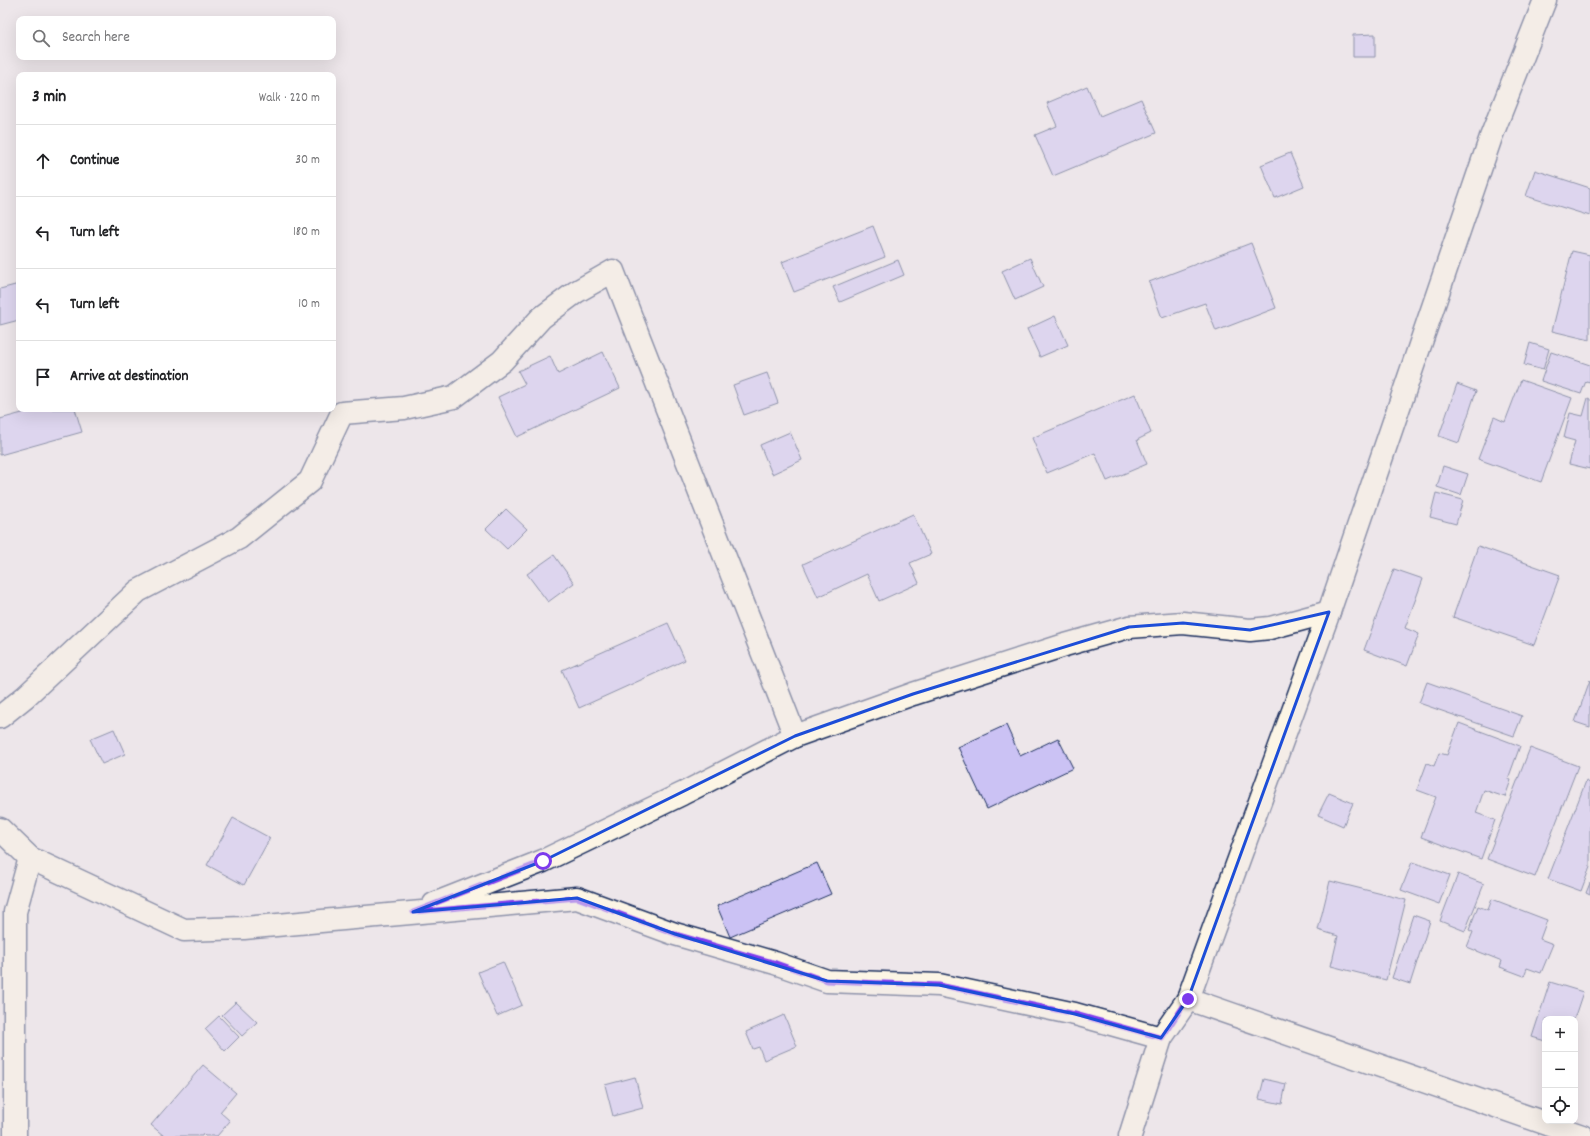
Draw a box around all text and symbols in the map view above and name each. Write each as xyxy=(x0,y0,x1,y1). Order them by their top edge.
search box xyxy=(16,16,336,60)
icon: search xyxy=(30,27,52,49)
text: Search here xyxy=(62,27,130,49)
text: 3 min xyxy=(32,86,66,110)
text: Walk · 220 m xyxy=(259,89,320,108)
icon: ahead xyxy=(32,150,54,172)
text: Continue xyxy=(70,150,119,172)
text: 30 m xyxy=(295,151,320,170)
icon: left xyxy=(32,222,54,244)
text: Turn left xyxy=(70,222,119,244)
text: 180 m xyxy=(293,223,320,242)
icon: left xyxy=(32,294,54,316)
text: Turn left xyxy=(70,294,119,316)
text: 10 m xyxy=(298,295,320,314)
icon: arrive xyxy=(32,366,54,388)
text: Arrive at destination xyxy=(70,366,188,388)
route start xyxy=(534,852,552,870)
route end xyxy=(1179,990,1197,1008)
map controls xyxy=(1542,1016,1578,1124)
button: + xyxy=(1542,1016,1578,1052)
button: − xyxy=(1542,1052,1578,1088)
button: locate xyxy=(1542,1088,1578,1124)

